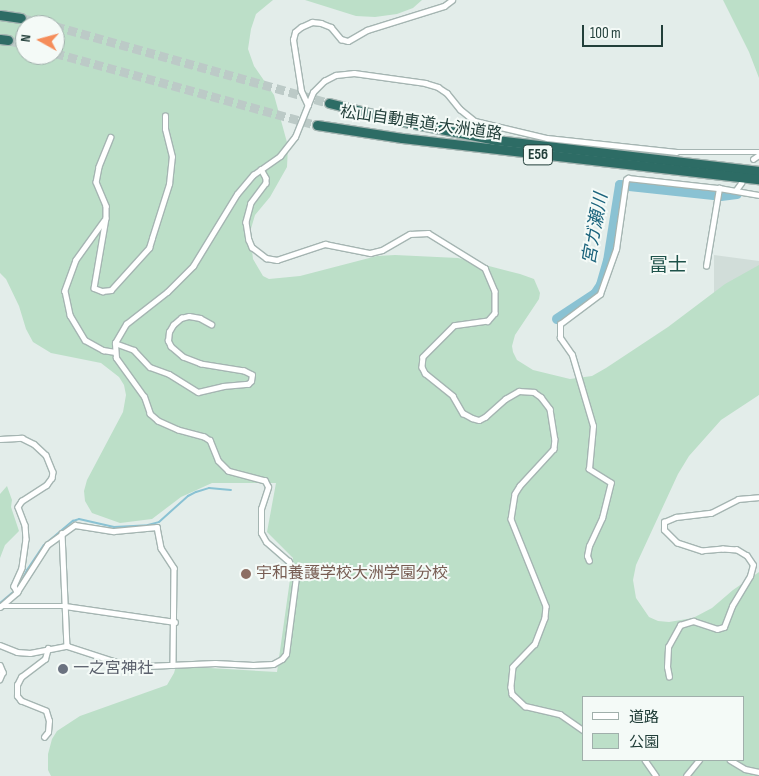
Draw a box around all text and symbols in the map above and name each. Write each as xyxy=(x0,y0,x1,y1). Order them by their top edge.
north arrow xyxy=(15,15,65,65)
scale bar xyxy=(584,15,665,47)
text: 100 m xyxy=(590,24,621,43)
text: N xyxy=(17,33,34,43)
street label: 松山自動車道;大洲道路 xyxy=(339,103,503,145)
road number: E56 xyxy=(522,142,554,168)
water label: 宮ガ瀬川 xyxy=(579,192,613,266)
district label: 冨士 xyxy=(649,255,687,277)
place label: 宇和養護学校大洲学園分校 xyxy=(256,564,448,584)
marker: 宇和養護学校大洲学園分校 xyxy=(240,568,252,580)
place label: 一之宮神社 xyxy=(73,659,153,679)
marker: 一之宮神社 xyxy=(57,663,69,675)
legend xyxy=(582,696,744,761)
text: 道路 xyxy=(629,708,659,727)
text: 公園 xyxy=(629,733,659,752)

